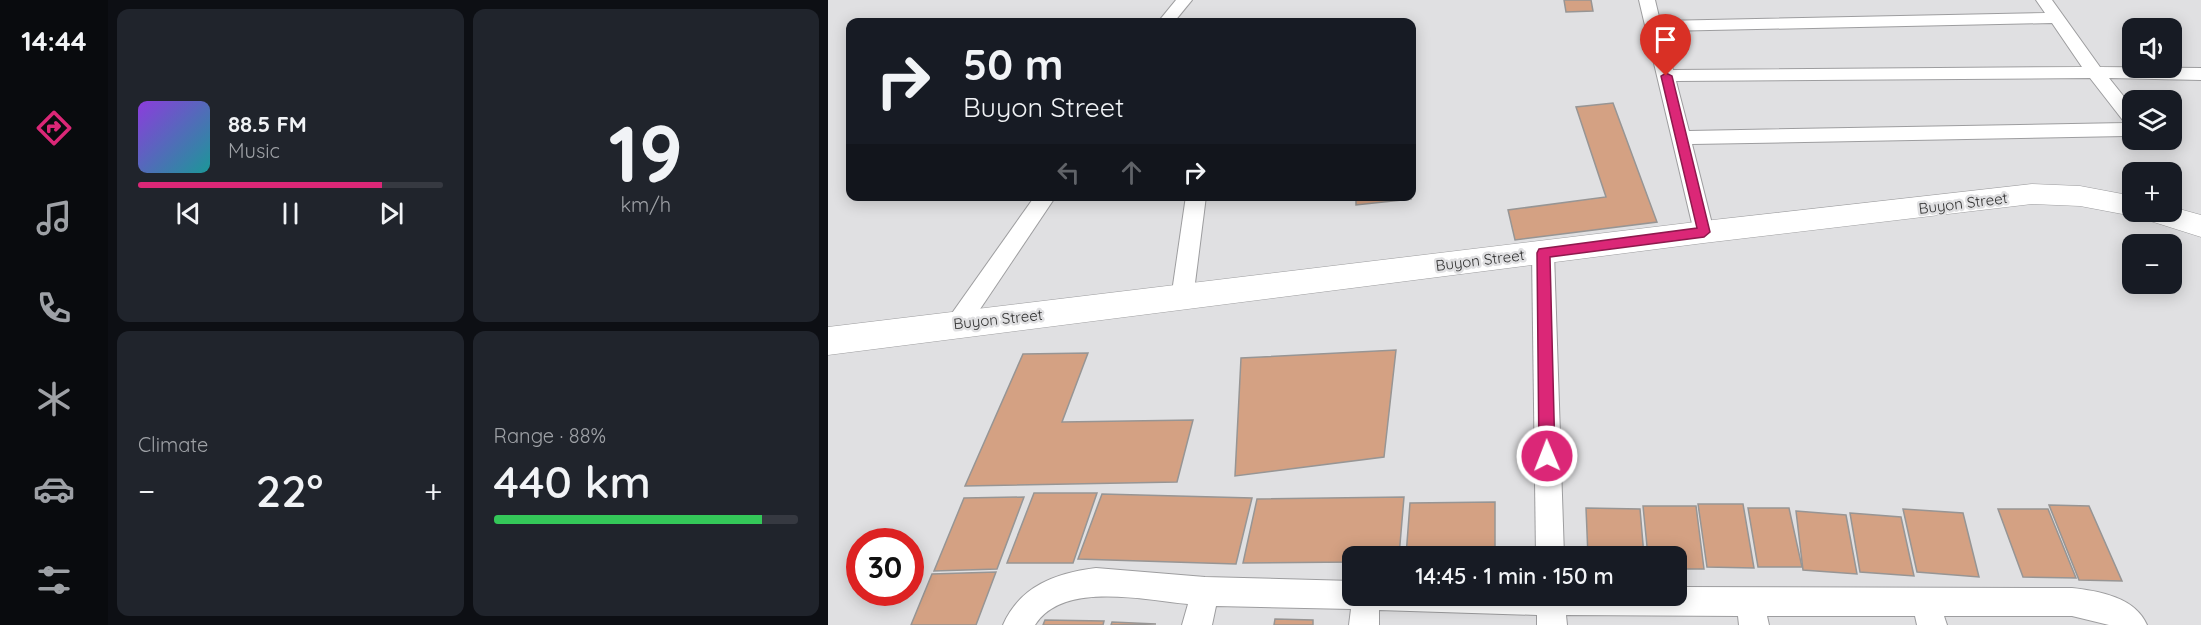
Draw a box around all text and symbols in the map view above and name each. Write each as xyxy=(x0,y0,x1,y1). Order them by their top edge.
pin xyxy=(1640,14,1691,76)
map controls xyxy=(2122,18,2182,294)
button: sound xyxy=(2122,18,2182,78)
icon: arrive xyxy=(1649,23,1682,56)
text: 14:44 xyxy=(21,24,87,58)
text: 50 m xyxy=(963,38,1063,91)
icon: right xyxy=(864,42,942,120)
text: Buyon Street xyxy=(963,90,1124,124)
button: layers xyxy=(2122,90,2182,150)
text: 19 xyxy=(608,104,683,202)
icon: directions xyxy=(33,107,75,149)
text: 88.5 FM xyxy=(228,110,307,138)
text: Music xyxy=(228,138,280,163)
icon: left xyxy=(1052,156,1085,189)
icon: ahead xyxy=(1115,156,1148,189)
icon: right xyxy=(1178,156,1211,189)
button: + xyxy=(2122,162,2182,222)
street label: Buyon Street xyxy=(1917,188,2009,218)
text: km/h xyxy=(620,192,671,217)
icon: music xyxy=(33,197,75,239)
icon: previous xyxy=(172,197,205,230)
icon: pause xyxy=(274,197,307,230)
icon: next xyxy=(375,197,408,230)
button: − xyxy=(2122,234,2182,294)
street label: Buyon Street xyxy=(1434,245,1526,275)
icon: phone xyxy=(33,287,75,329)
street label: Buyon Street xyxy=(952,305,1044,333)
icon: climate xyxy=(33,378,75,420)
text: Range · 88% xyxy=(494,423,606,448)
position arrow xyxy=(1515,424,1579,488)
text: Climate xyxy=(138,432,208,457)
text: 440 km xyxy=(494,453,651,509)
text: 22° xyxy=(256,462,323,518)
icon: car xyxy=(33,468,75,510)
text: − xyxy=(138,470,155,511)
text: + xyxy=(424,470,442,511)
speed limit sign: 30 xyxy=(846,528,924,606)
icon: filters xyxy=(33,559,75,601)
text: 14:45 · 1 min · 150 m xyxy=(1415,562,1614,590)

